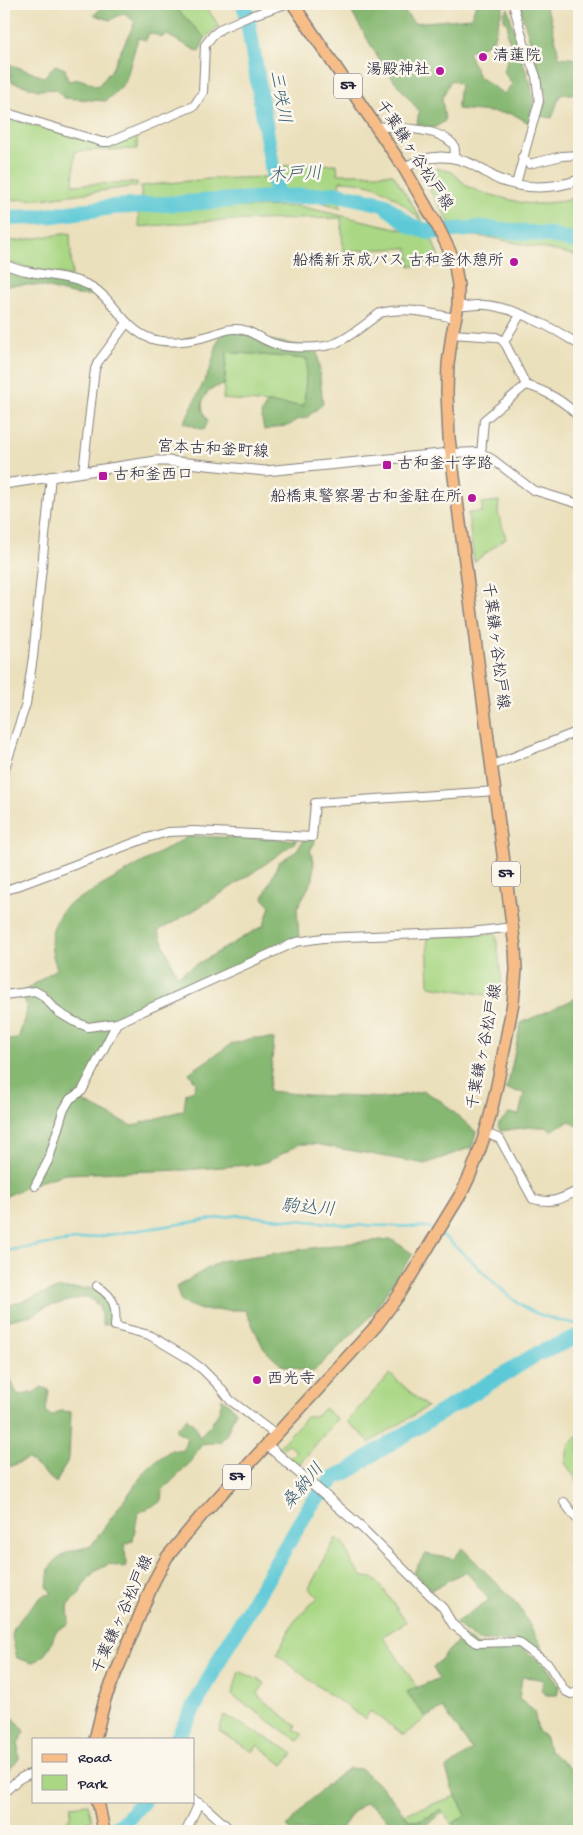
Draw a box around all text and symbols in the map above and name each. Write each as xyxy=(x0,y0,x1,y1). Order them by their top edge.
place label: 清蓮院 xyxy=(493,46,541,67)
marker: 清蓮院 xyxy=(477,51,489,63)
place label: 湯殿神社 xyxy=(366,61,430,81)
marker: 湯殿神社 xyxy=(434,65,446,77)
water label: 三咲川 xyxy=(264,69,294,125)
road number: 57 xyxy=(334,74,362,98)
street label: 千葉鎌ヶ谷松戸線 xyxy=(370,96,458,215)
water label: 木戸川 xyxy=(267,163,323,188)
place label: 船橋新京成バス 古和釜休憩所 xyxy=(292,252,504,272)
marker: 船橋新京成バス 古和釜休憩所 xyxy=(508,256,520,268)
street label: 宮本古和釜町線 xyxy=(157,437,270,463)
place label: 古和釜十字路 xyxy=(397,455,493,475)
marker: 古和釜十字路 xyxy=(381,459,393,471)
place label: 古和釜西口 xyxy=(113,466,193,486)
marker: 古和釜西口 xyxy=(97,470,109,482)
place label: 船橋東警察署古和釜駐在所 xyxy=(270,487,462,508)
marker: 船橋東警察署古和釜駐在所 xyxy=(466,492,478,504)
street label: 千葉鎌ヶ谷松戸線 xyxy=(477,581,513,711)
road number: 57 xyxy=(492,862,520,886)
street label: 千葉鎌ヶ谷松戸線 xyxy=(462,982,508,1112)
water label: 駒込川 xyxy=(280,1195,336,1222)
place label: 西光寺 xyxy=(267,1370,315,1390)
marker: 西光寺 xyxy=(251,1374,263,1386)
water label: 桑納川 xyxy=(278,1459,329,1514)
road number: 57 xyxy=(223,1464,251,1490)
street label: 千葉鎌ヶ谷松戸線 xyxy=(87,1552,159,1677)
legend xyxy=(32,1738,195,1802)
text: Road xyxy=(78,1750,112,1768)
text: Park xyxy=(77,1776,108,1794)

